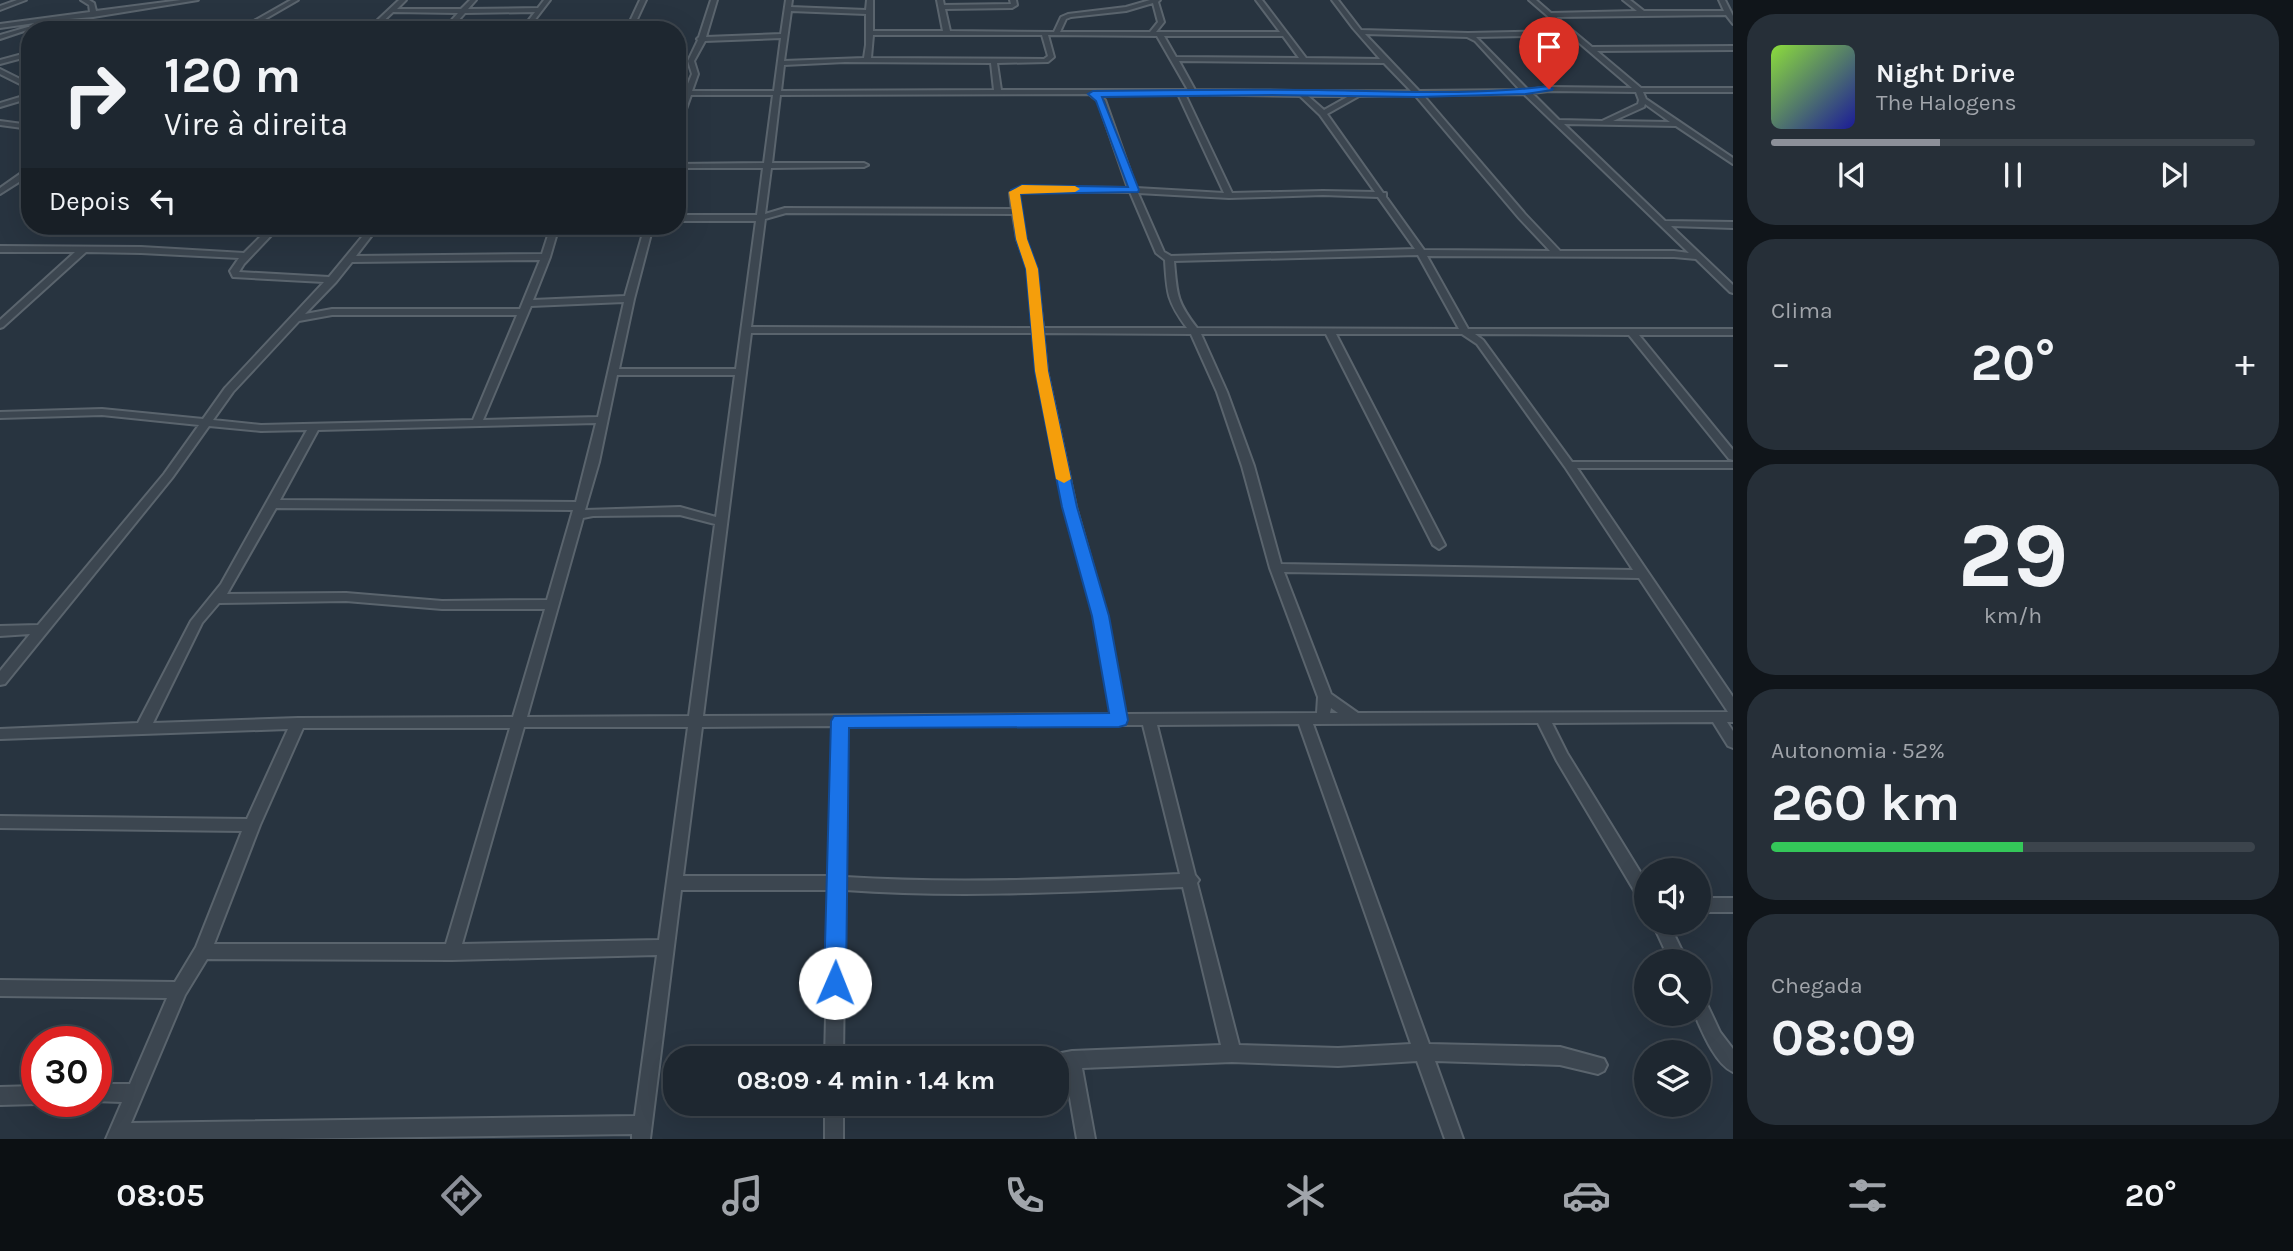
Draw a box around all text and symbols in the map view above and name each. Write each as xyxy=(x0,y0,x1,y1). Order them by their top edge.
pin xyxy=(1519,17,1579,89)
icon: arrive xyxy=(1530,28,1568,66)
text: 120 m xyxy=(164,47,301,104)
icon: right xyxy=(49,49,140,140)
text: Night Drive xyxy=(1876,58,2015,89)
text: The Halogens xyxy=(1876,89,2016,116)
text: Vire à direita xyxy=(164,106,348,143)
icon: previous xyxy=(1833,156,1871,194)
icon: pause xyxy=(1994,156,2032,194)
icon: next xyxy=(2155,156,2193,194)
icon: left xyxy=(144,182,182,220)
text: Depois xyxy=(49,186,130,217)
text: Clima xyxy=(1771,297,1833,324)
text: 20° xyxy=(1971,332,2055,393)
text: − xyxy=(1771,341,1791,386)
text: + xyxy=(2235,341,2255,386)
text: 29 xyxy=(1958,503,2068,609)
text: km/h xyxy=(1984,602,2042,629)
text: Autonomia · 52% xyxy=(1771,737,1945,764)
text: 260 km xyxy=(1771,772,1960,833)
map controls xyxy=(1634,858,1711,1117)
button: sound xyxy=(1634,858,1711,935)
position arrow xyxy=(798,946,872,1020)
button: search xyxy=(1634,949,1711,1026)
text: Chegada xyxy=(1771,972,1863,999)
text: 08:09 xyxy=(1771,1007,1916,1068)
speed limit sign: 30 xyxy=(21,1026,112,1117)
button: layers xyxy=(1634,1040,1711,1117)
text: 08:09 · 4 min · 1.4 km xyxy=(737,1065,995,1096)
icon: directions xyxy=(437,1171,486,1220)
icon: music xyxy=(718,1171,767,1220)
icon: phone xyxy=(1000,1171,1049,1220)
icon: climate xyxy=(1281,1171,1330,1220)
icon: car xyxy=(1562,1171,1611,1220)
icon: filters xyxy=(1843,1171,1892,1220)
text: 08:05 xyxy=(116,1177,205,1214)
text: 20° xyxy=(2125,1177,2177,1214)

